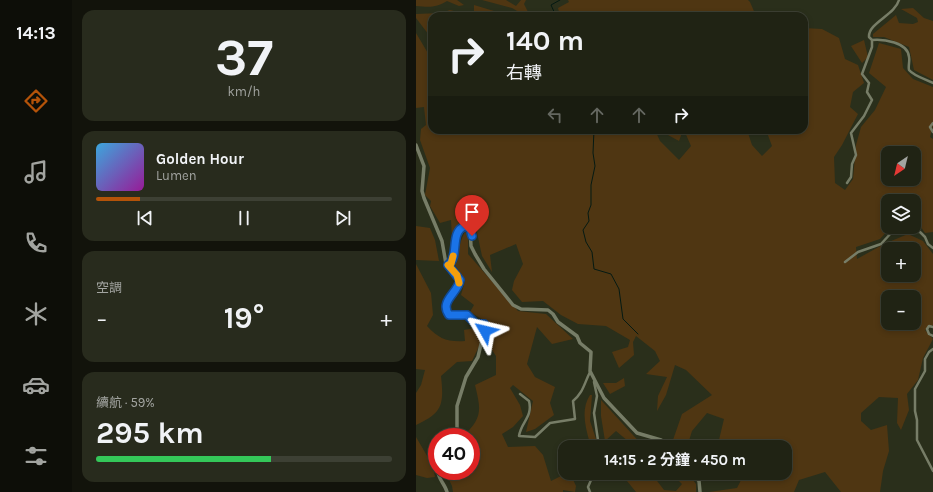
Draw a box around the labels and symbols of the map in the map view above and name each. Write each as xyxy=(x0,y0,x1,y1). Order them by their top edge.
north arrow xyxy=(881,146,921,186)
pin xyxy=(455,195,489,236)
position arrow xyxy=(464,310,506,352)
speed limit sign: 40 xyxy=(428,428,480,480)

